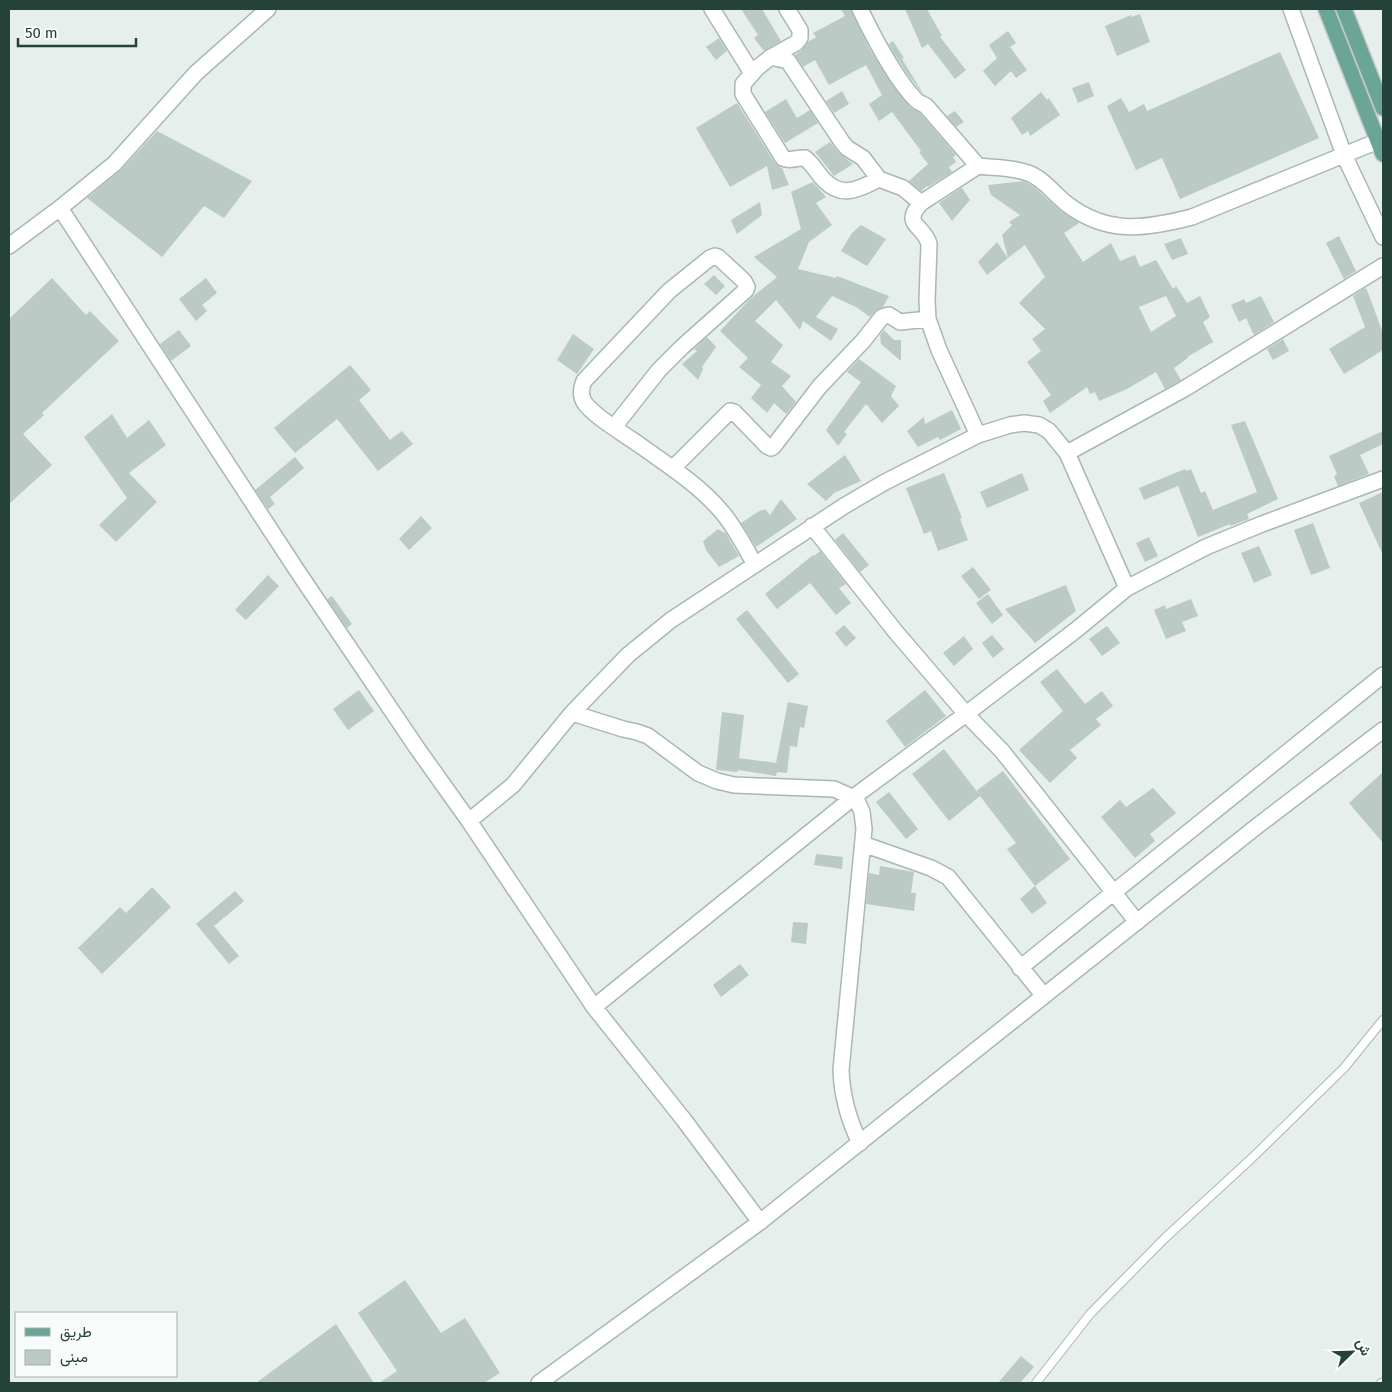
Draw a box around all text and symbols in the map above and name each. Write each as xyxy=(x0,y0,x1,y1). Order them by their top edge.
scale bar xyxy=(18,15,135,47)
text: 50 m xyxy=(25,24,58,42)
legend xyxy=(15,1312,178,1377)
text: طريق xyxy=(60,1323,92,1342)
north arrow xyxy=(1327,1327,1377,1377)
text: ش xyxy=(1352,1336,1375,1358)
text: مبنى xyxy=(60,1348,88,1367)

